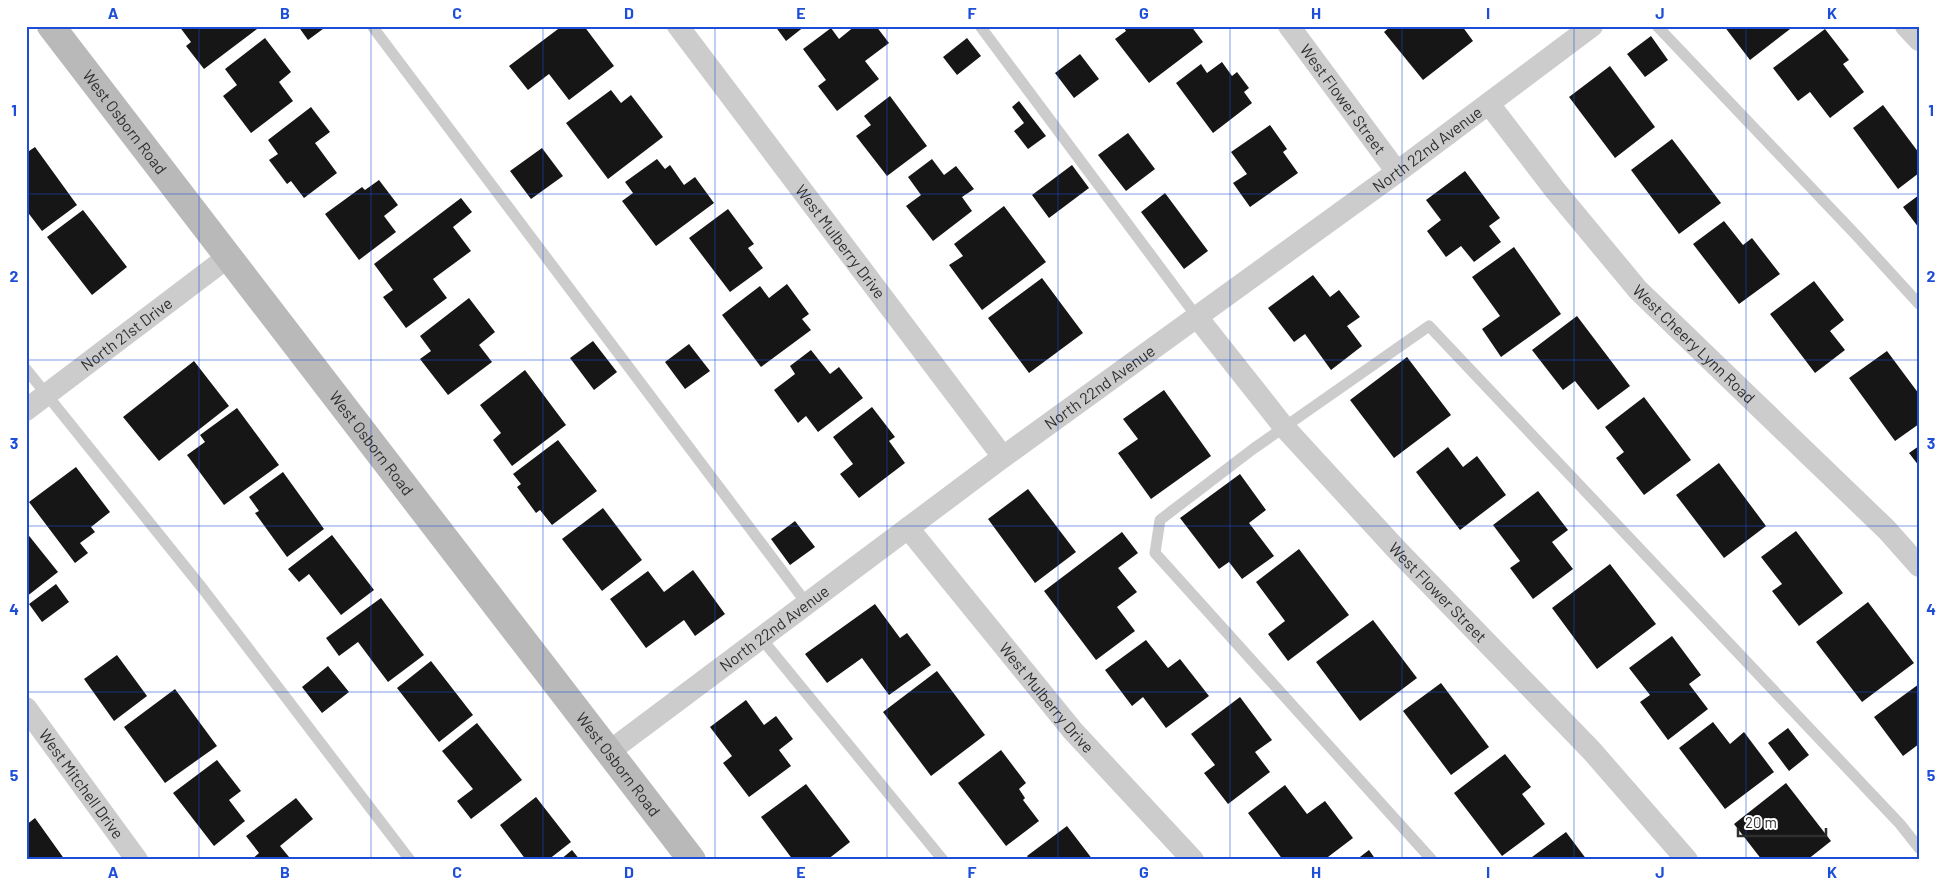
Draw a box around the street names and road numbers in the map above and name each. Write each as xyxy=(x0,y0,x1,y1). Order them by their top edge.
street label: West Flower Street xyxy=(1297,40,1390,158)
street label: West Osborn Road xyxy=(79,66,171,178)
street label: North 22nd Avenue xyxy=(1368,102,1485,196)
street label: West Mulberry Drive xyxy=(792,181,890,302)
street label: West Cheery Lynn Road xyxy=(1629,280,1759,407)
street label: North 21st Drive xyxy=(77,293,176,374)
street label: North 22nd Avenue xyxy=(1040,340,1158,433)
street label: West Osborn Road xyxy=(326,387,418,499)
street label: West Flower Street xyxy=(1385,538,1491,646)
street label: North 22nd Avenue xyxy=(715,581,832,675)
street label: West Mulberry Drive xyxy=(996,638,1098,756)
street label: West Osborn Road xyxy=(573,708,665,820)
street label: West Mitchell Drive xyxy=(35,725,128,842)

